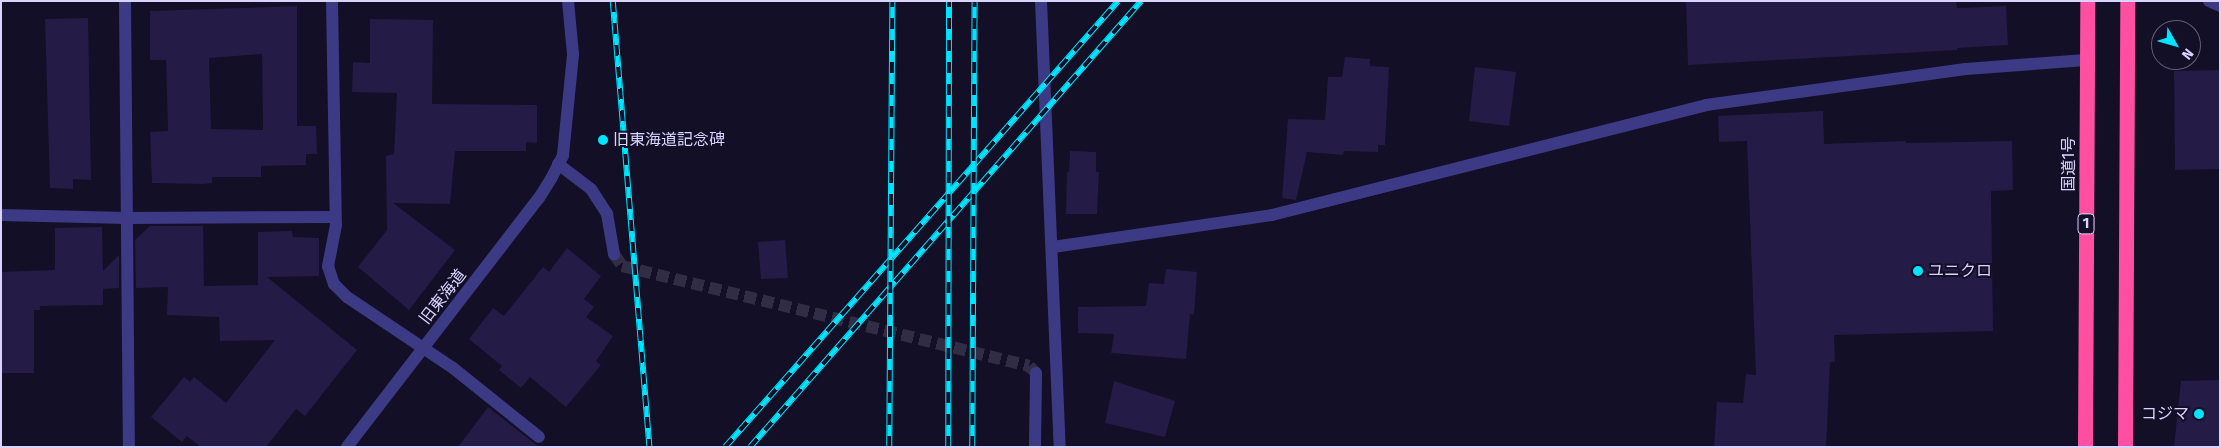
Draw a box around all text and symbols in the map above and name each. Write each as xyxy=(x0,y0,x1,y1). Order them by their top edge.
north arrow xyxy=(2151,20,2201,70)
text: N xyxy=(2178,45,2197,63)
place label: 旧東海道記念碑 xyxy=(613,130,725,150)
marker: 旧東海道記念碑 xyxy=(597,134,609,146)
street label: 国道1号 xyxy=(2059,137,2079,191)
road number: 1 xyxy=(2077,212,2095,236)
place label: ユニクロ xyxy=(1928,261,1992,281)
marker: ユニクロ xyxy=(1912,265,1924,277)
street label: 旧東海道 xyxy=(416,266,470,328)
place label: コジマ xyxy=(2141,404,2189,424)
marker: コジマ xyxy=(2193,408,2205,420)

